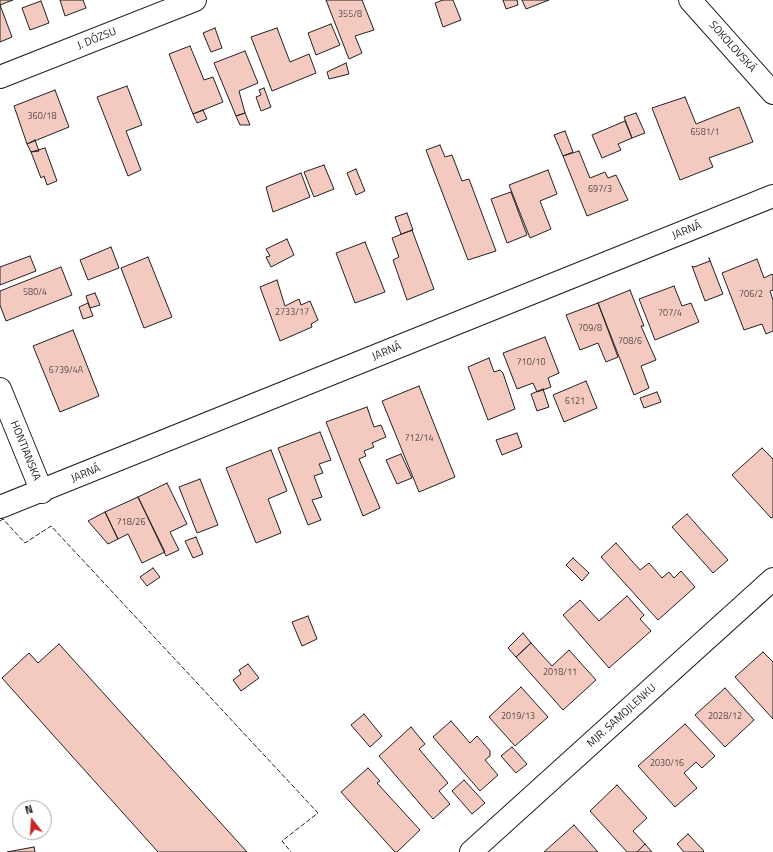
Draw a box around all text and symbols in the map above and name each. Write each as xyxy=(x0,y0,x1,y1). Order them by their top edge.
house number: 355/8 xyxy=(338,10,362,20)
street label: SOKOLOVSKÁ xyxy=(706,19,758,75)
street label: J. DÓZSU xyxy=(75,25,119,53)
house number: 360/18 xyxy=(28,112,56,122)
house number: 6581/1 xyxy=(691,128,719,138)
house number: 697/3 xyxy=(588,185,612,195)
street label: JARNÁ xyxy=(670,219,704,243)
house number: 580/4 xyxy=(23,288,47,298)
house number: 706/2 xyxy=(739,290,763,300)
house number: 2733/17 xyxy=(275,308,309,318)
house number: 707/4 xyxy=(658,309,682,319)
house number: 709/8 xyxy=(578,324,602,334)
house number: 708/6 xyxy=(618,337,642,347)
street label: JARNÁ xyxy=(370,340,404,364)
house number: 710/10 xyxy=(517,358,545,368)
house number: 6739/4A xyxy=(49,366,83,376)
house number: 6121 xyxy=(565,397,585,407)
street label: HONTIANSKA xyxy=(7,419,43,483)
house number: 712/14 xyxy=(405,434,433,444)
street label: JARNÁ xyxy=(69,462,103,486)
house number: 718/26 xyxy=(117,518,145,528)
house number: 2018/11 xyxy=(543,668,577,678)
street label: MJR. SAMOJLENKU xyxy=(585,682,659,750)
house number: 2019/13 xyxy=(501,712,535,722)
house number: 2028/12 xyxy=(708,712,742,722)
house number: 2030/16 xyxy=(650,759,684,769)
north arrow xyxy=(12,800,52,840)
text: N xyxy=(23,801,35,818)

